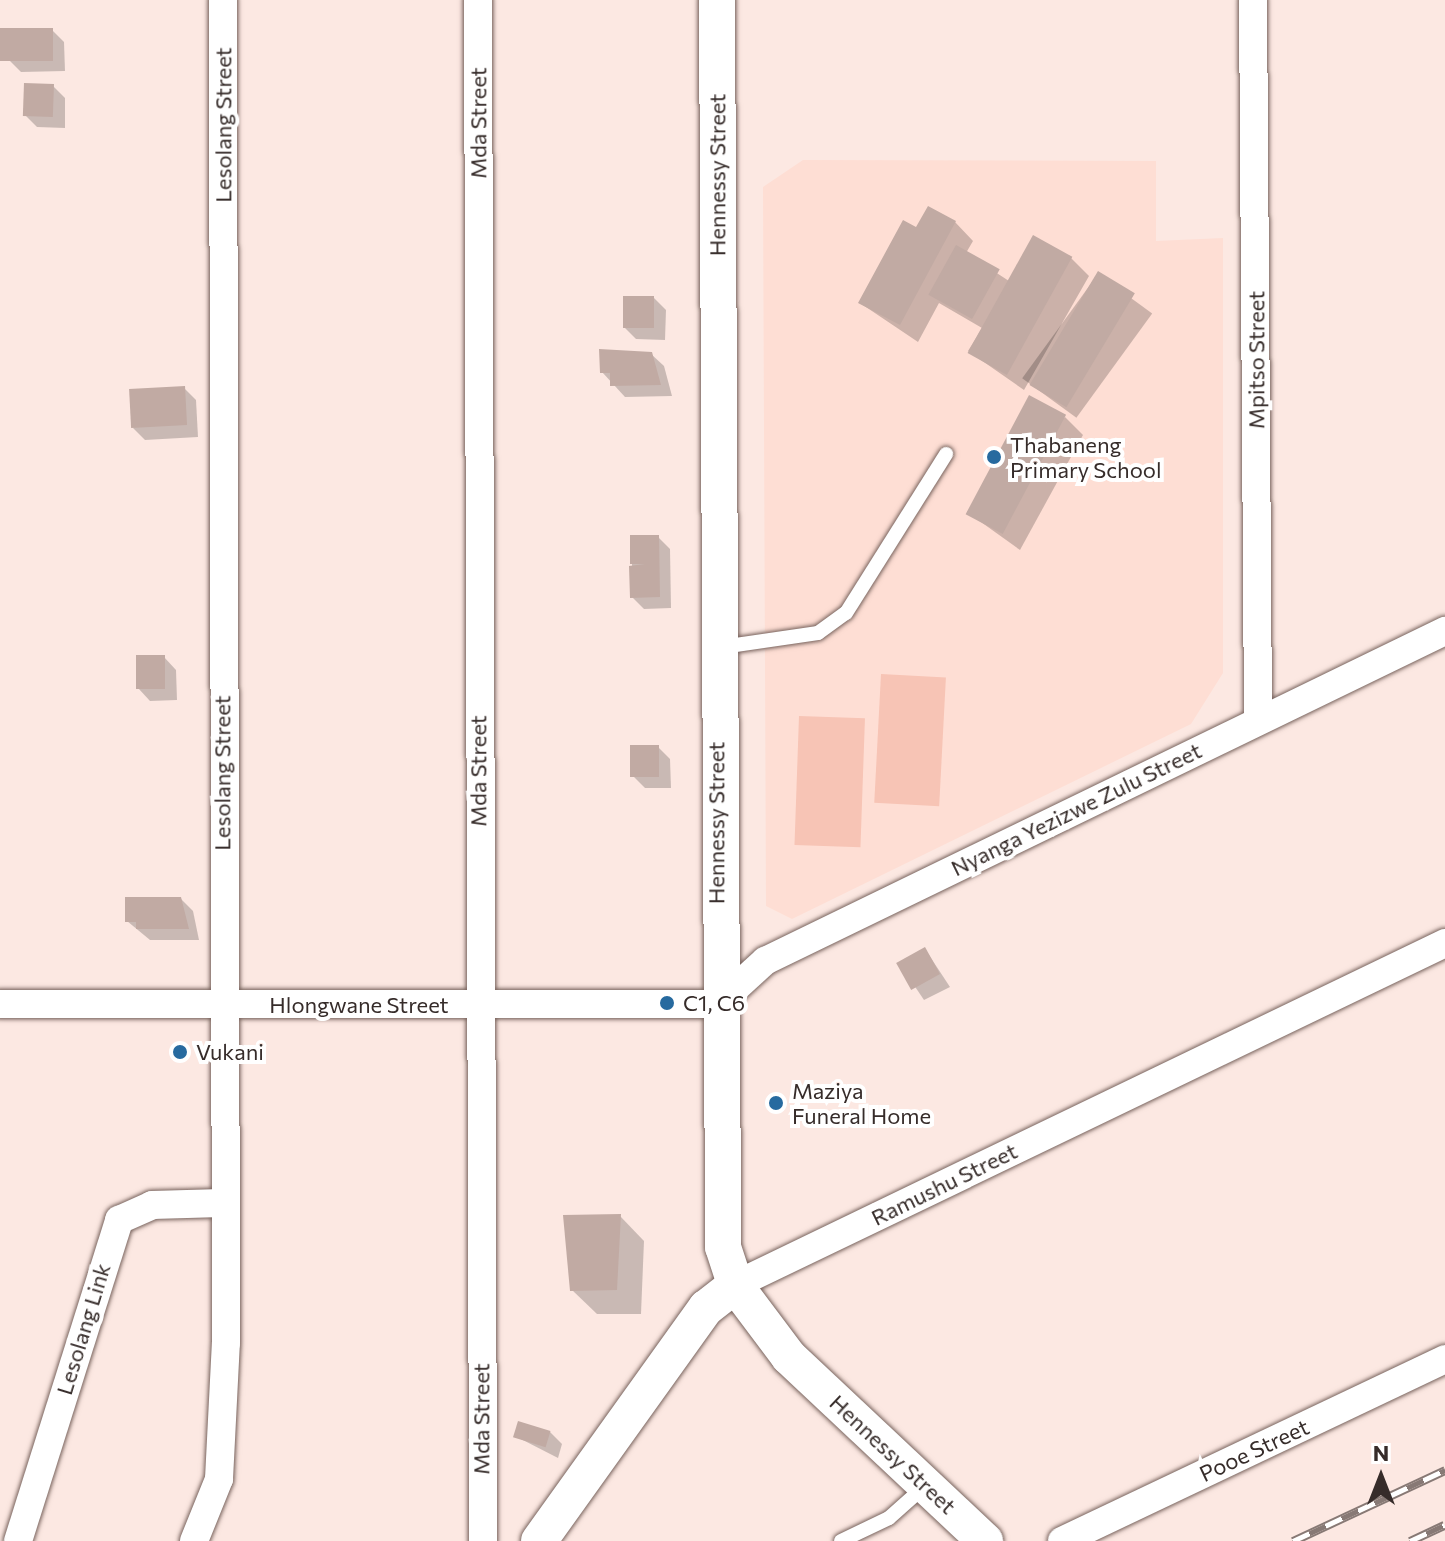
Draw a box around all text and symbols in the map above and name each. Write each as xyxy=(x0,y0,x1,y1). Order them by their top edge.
street label: Lesolang Street xyxy=(210,47,236,203)
street label: Mda Street xyxy=(465,67,491,179)
street label: Hennessy Street xyxy=(704,94,730,256)
street label: Mpitso Street xyxy=(1243,291,1269,429)
place label: Thabaneng Primary School xyxy=(1010,431,1162,482)
marker: Thabaneng Primary School xyxy=(985,448,1003,466)
street label: Lesolang Street xyxy=(209,695,235,851)
street label: Mda Street xyxy=(465,715,491,827)
street label: Nyanga Yezizwe Zulu Street xyxy=(947,737,1205,881)
street label: Hennessy Street xyxy=(703,742,729,904)
place label: C1, C6 xyxy=(683,990,745,1016)
street label: Hlongwane Street xyxy=(269,992,449,1018)
marker: C1, C6 xyxy=(658,994,676,1012)
place label: Vukani xyxy=(196,1039,264,1065)
marker: Vukani xyxy=(171,1043,189,1061)
place label: Maziya Funeral Home xyxy=(792,1077,931,1128)
marker: Maziya Funeral Home xyxy=(767,1094,785,1112)
street label: Ramushu Street xyxy=(867,1137,1021,1231)
street label: Lesolang Link xyxy=(50,1260,116,1398)
street label: Mda Street xyxy=(468,1363,494,1475)
street label: Hennessy Street xyxy=(825,1389,961,1519)
street label: Pooe Street xyxy=(1195,1413,1313,1487)
north arrow xyxy=(1341,1437,1421,1517)
text: N xyxy=(1373,1439,1389,1466)

